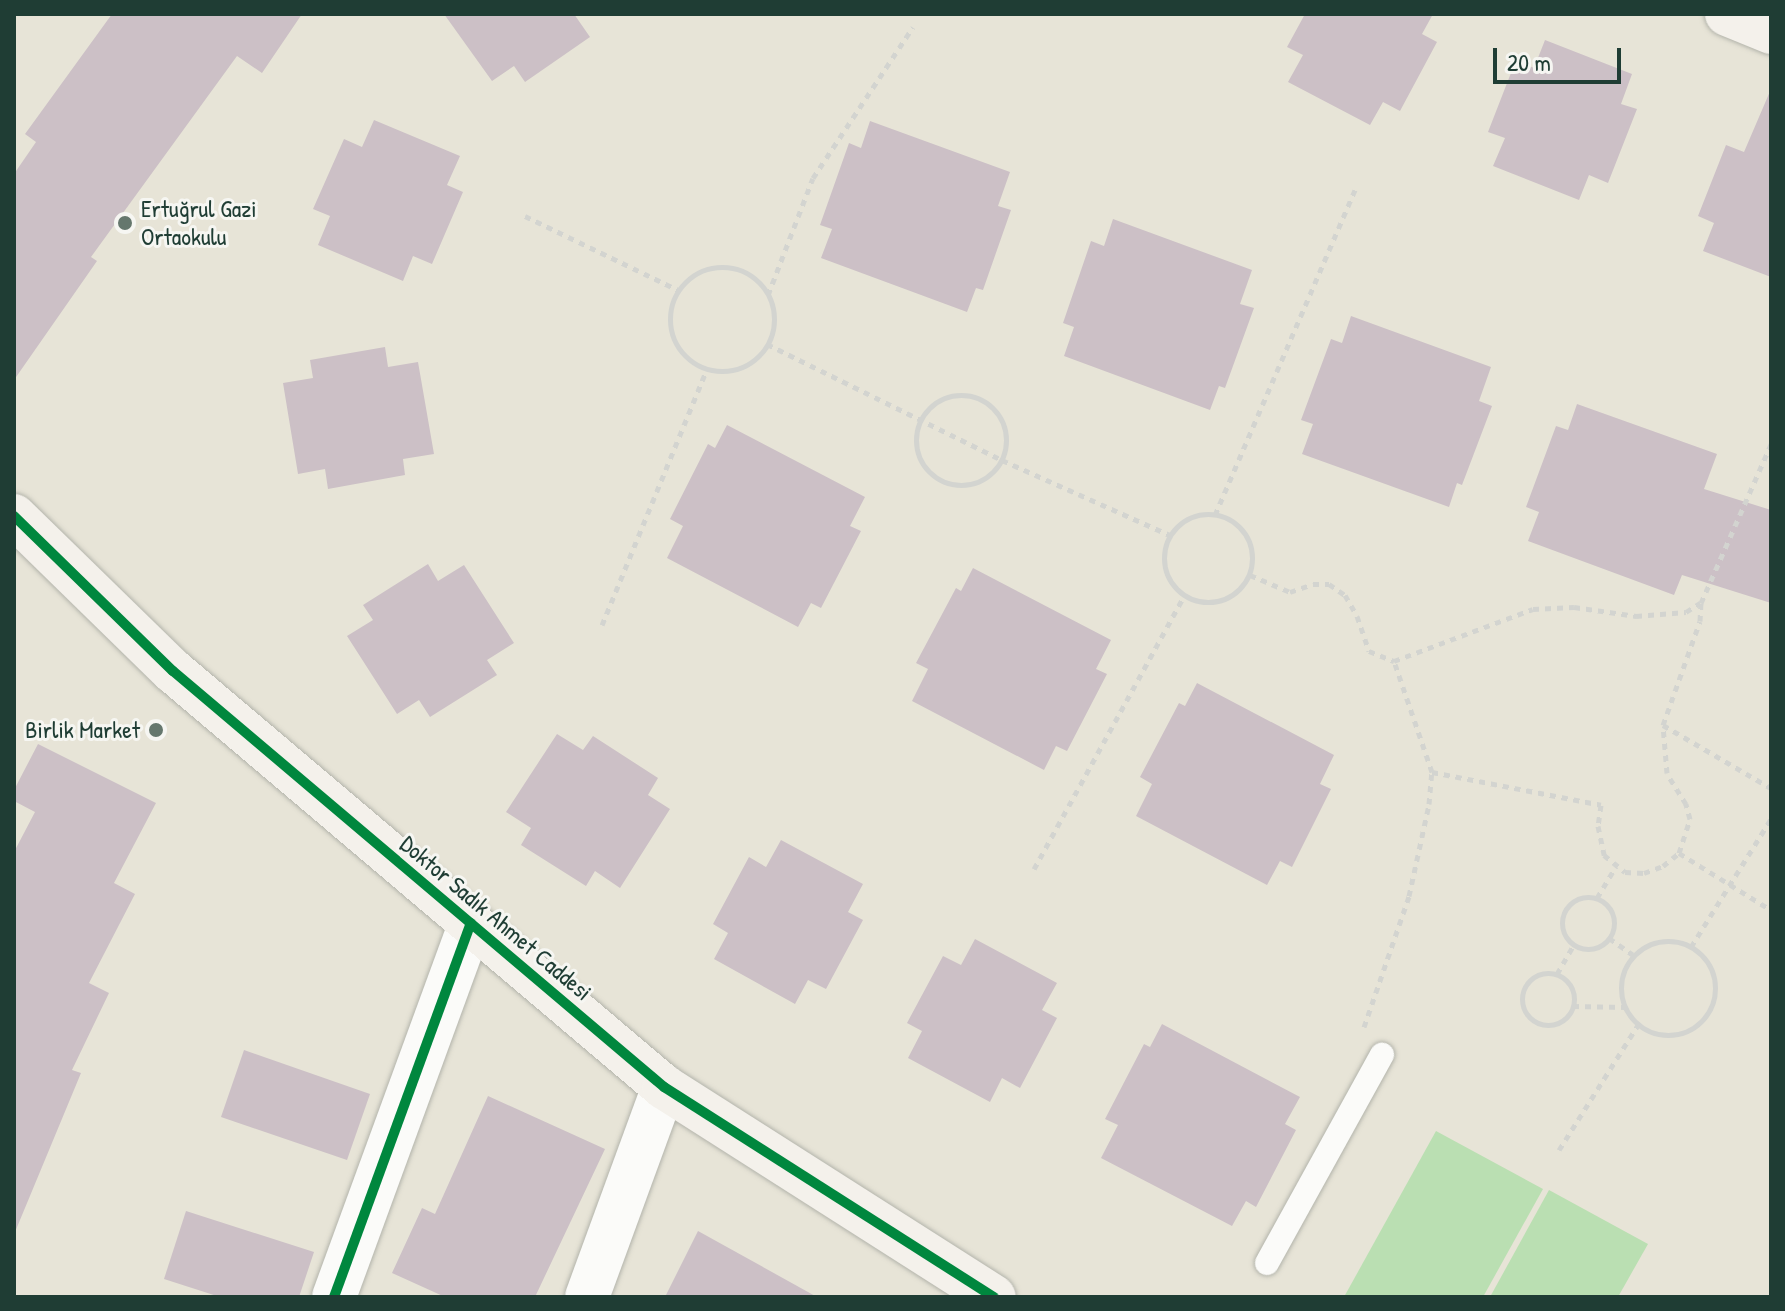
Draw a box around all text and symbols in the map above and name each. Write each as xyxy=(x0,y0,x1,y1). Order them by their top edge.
scale bar xyxy=(1497,32,1625,82)
text: 20 m xyxy=(1507,46,1551,78)
place label: Ertuğrul Gazi Ortaokulu xyxy=(141,195,257,251)
marker: Ertuğrul Gazi Ortaokulu xyxy=(116,214,134,232)
place label: Birlik Market xyxy=(25,716,140,744)
marker: Birlik Market xyxy=(147,721,165,739)
street label: Doktor Sadık Ahmet Caddesi xyxy=(394,829,598,1007)

